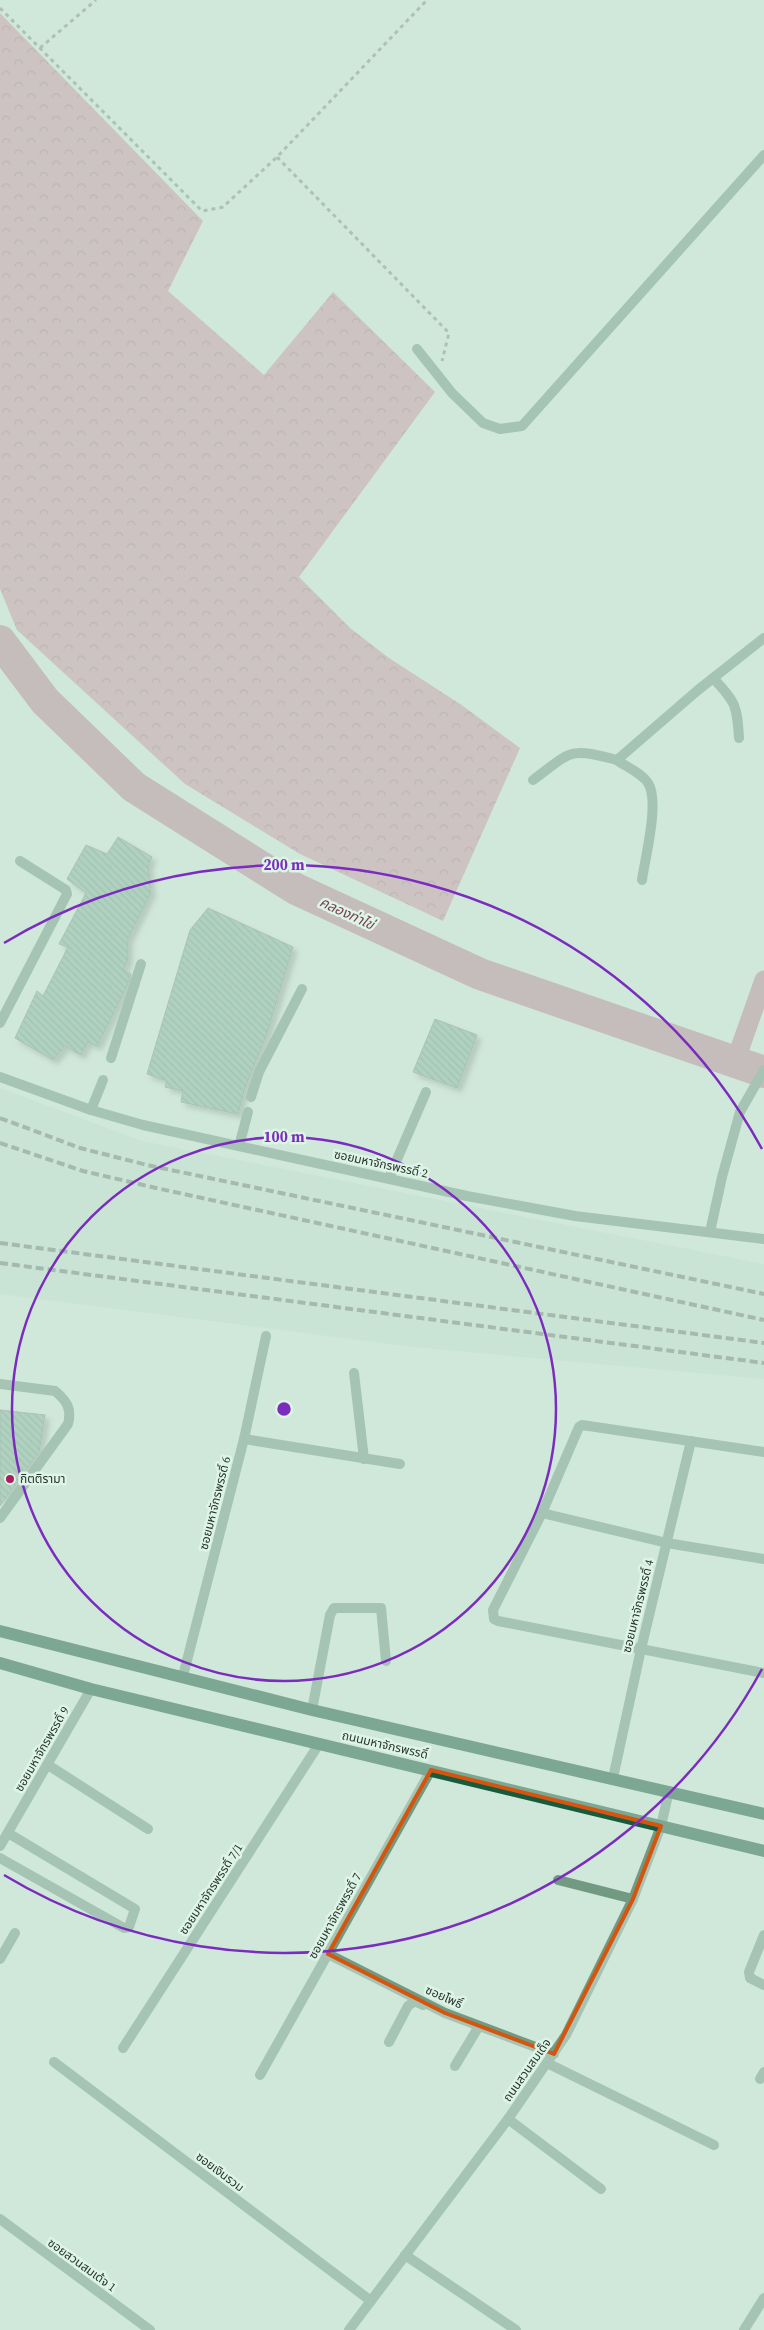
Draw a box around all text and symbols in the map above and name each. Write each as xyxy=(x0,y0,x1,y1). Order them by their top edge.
text: 200 m xyxy=(263,854,305,875)
water label: คลองท่าไข่ xyxy=(316,892,379,935)
text: 100 m xyxy=(263,1126,305,1147)
street label: ซอยมหาจักรพรรดิ์ 2 xyxy=(333,1146,429,1182)
centre of rings xyxy=(275,1400,293,1418)
street label: ซอยมหาจักรพรรดิ์ 6 xyxy=(196,1455,234,1551)
place label: กิตติรามา xyxy=(20,1471,65,1487)
marker: กิตติรามา xyxy=(4,1473,16,1485)
street label: ซอยมหาจักรพรรดิ์ 4 xyxy=(619,1558,657,1654)
street label: ซอยมหาจักรพรรดิ์ 9 xyxy=(11,1704,73,1794)
street label: ถนนมหาจักรพรรดิ์ xyxy=(340,1727,430,1763)
street label: ซอยมหาจักรพรรดิ์ 7/1 xyxy=(176,1840,246,1938)
street label: ซอยมหาจักรพรรดิ์ 7 xyxy=(305,1870,365,1962)
street label: ซอยโพธิ์ xyxy=(423,1982,465,2012)
street label: ถนนสวนสมเด็จ xyxy=(499,2035,555,2105)
street label: ซอยเงินรวม xyxy=(193,2149,247,2195)
street label: ซอยสวนสมเด้จ 1 xyxy=(45,2235,119,2295)

